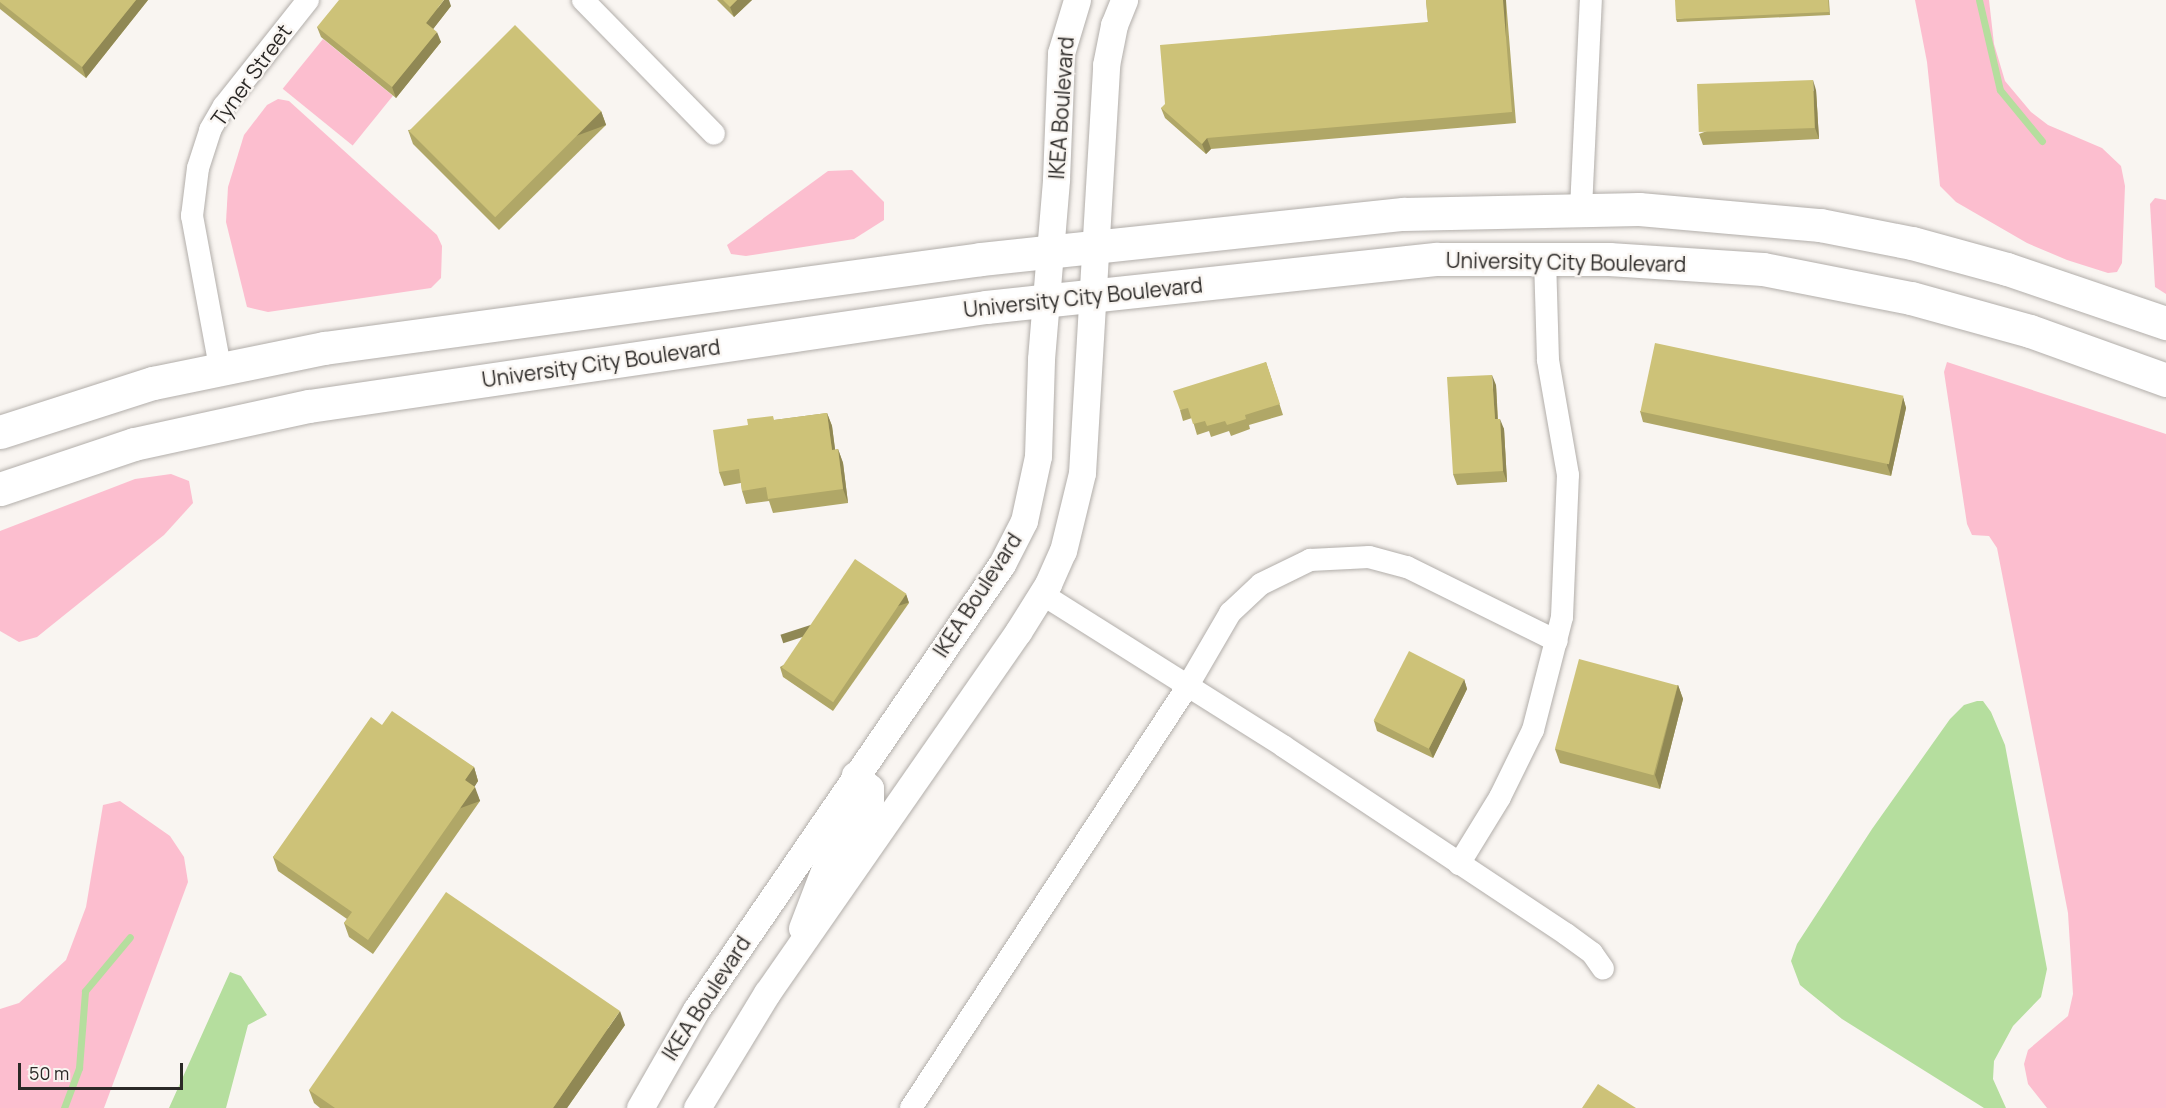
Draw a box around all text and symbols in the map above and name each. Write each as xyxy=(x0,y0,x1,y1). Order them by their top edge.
street label: Tyner Street xyxy=(205,19,297,131)
street label: IKEA Boulevard xyxy=(1043,36,1079,180)
street label: University City Boulevard xyxy=(1446,247,1686,277)
street label: University City Boulevard xyxy=(962,272,1204,322)
street label: University City Boulevard xyxy=(480,334,722,392)
street label: IKEA Boulevard xyxy=(928,528,1026,662)
street label: IKEA Boulevard xyxy=(657,931,755,1065)
scale bar xyxy=(21,1051,186,1089)
text: 50 m xyxy=(29,1061,69,1085)

